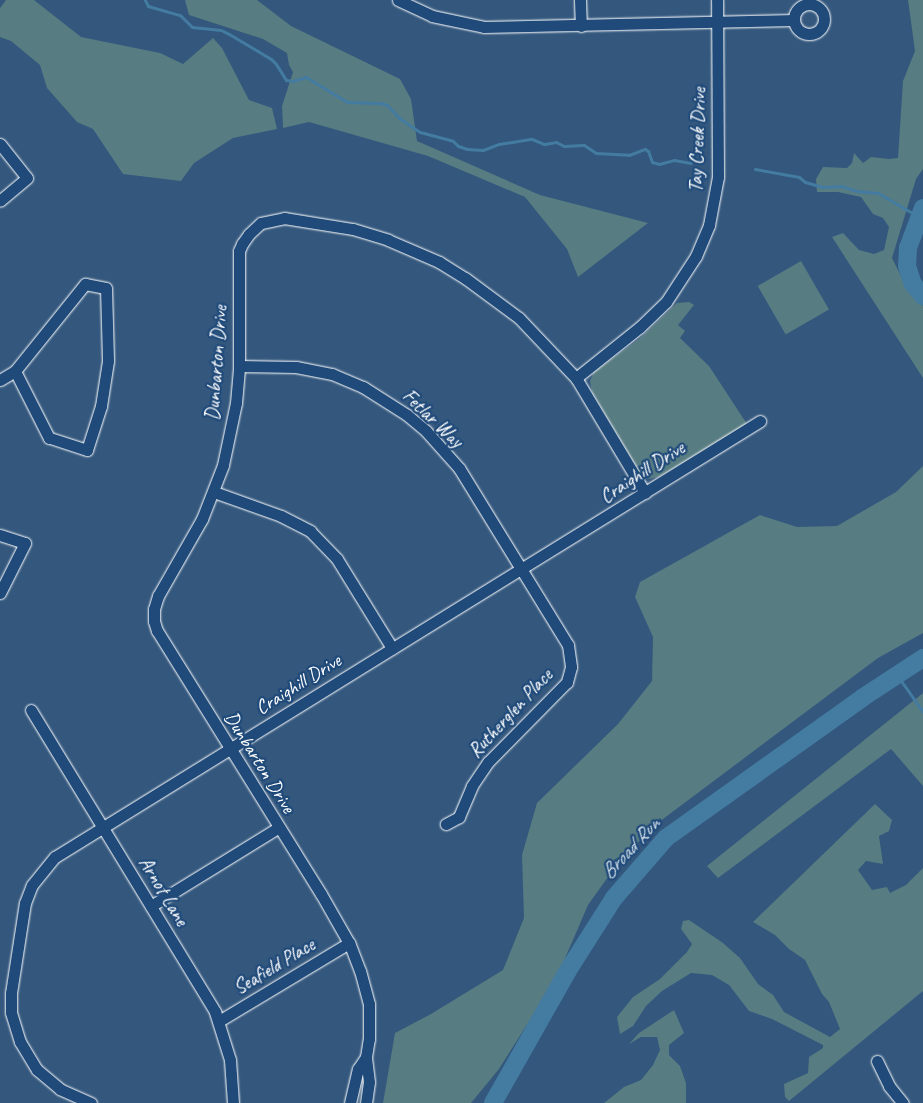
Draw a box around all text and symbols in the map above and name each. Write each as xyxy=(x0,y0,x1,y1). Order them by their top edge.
street label: Tay Creek Drive xyxy=(683,87,711,193)
street label: Dunbarton Drive xyxy=(200,305,232,421)
street label: Fetlar Way xyxy=(397,384,469,452)
street label: Craighill Drive xyxy=(595,436,689,508)
street label: Craighill Drive xyxy=(251,648,345,720)
street label: Rutherglen Place xyxy=(463,664,557,762)
street label: Dunbarton Drive xyxy=(219,707,301,817)
water label: Broad Run xyxy=(595,812,665,884)
street label: Arnot Lane xyxy=(134,852,194,930)
street label: Seafield Place xyxy=(229,932,319,1000)

